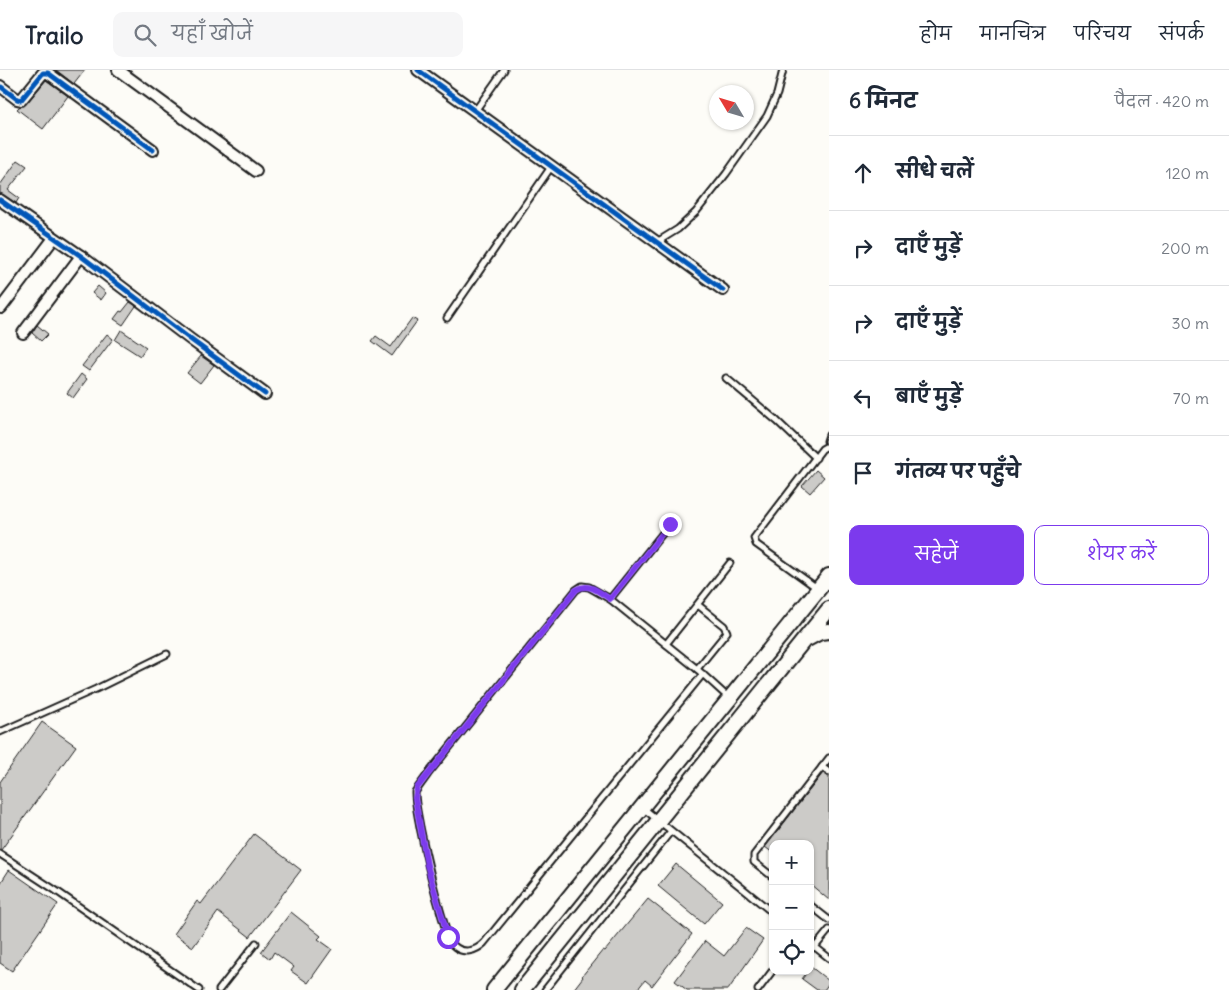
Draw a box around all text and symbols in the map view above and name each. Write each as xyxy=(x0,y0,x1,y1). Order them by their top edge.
search box xyxy=(113,12,463,57)
text: Trailo xyxy=(25,20,83,50)
icon: search xyxy=(131,21,159,49)
text: यहाँ खोजें xyxy=(171,21,253,45)
text: होम xyxy=(920,22,952,45)
text: मानचित्र xyxy=(980,22,1046,45)
text: परिचय xyxy=(1074,22,1131,45)
text: संपर्क xyxy=(1159,22,1204,45)
north arrow xyxy=(709,85,754,130)
text: 6 मिनट xyxy=(849,87,917,114)
text: पैदल · 420 m xyxy=(1114,91,1209,111)
icon: ahead xyxy=(849,159,877,187)
text: सीधे चलें xyxy=(896,159,973,183)
text: 120 m xyxy=(1166,163,1209,183)
icon: right xyxy=(849,234,877,262)
text: दाएँ मुड़ें xyxy=(896,234,962,258)
text: 200 m xyxy=(1161,238,1209,258)
icon: right xyxy=(849,309,877,337)
text: दाएँ मुड़ें xyxy=(896,309,962,333)
text: 30 m xyxy=(1172,313,1209,333)
icon: left xyxy=(849,384,877,412)
text: बाएँ मुड़ें xyxy=(896,384,962,408)
text: 70 m xyxy=(1173,388,1209,408)
icon: arrive xyxy=(849,459,877,487)
text: गंतव्य पर पहुँचे xyxy=(896,459,1021,483)
route end xyxy=(659,513,682,536)
button: सहेजें xyxy=(849,525,1024,585)
button: शेयर करें xyxy=(1034,525,1209,585)
map controls xyxy=(769,840,814,975)
button: + xyxy=(769,840,814,885)
button: − xyxy=(769,885,814,930)
route start xyxy=(437,926,460,949)
button: locate xyxy=(769,930,814,975)

